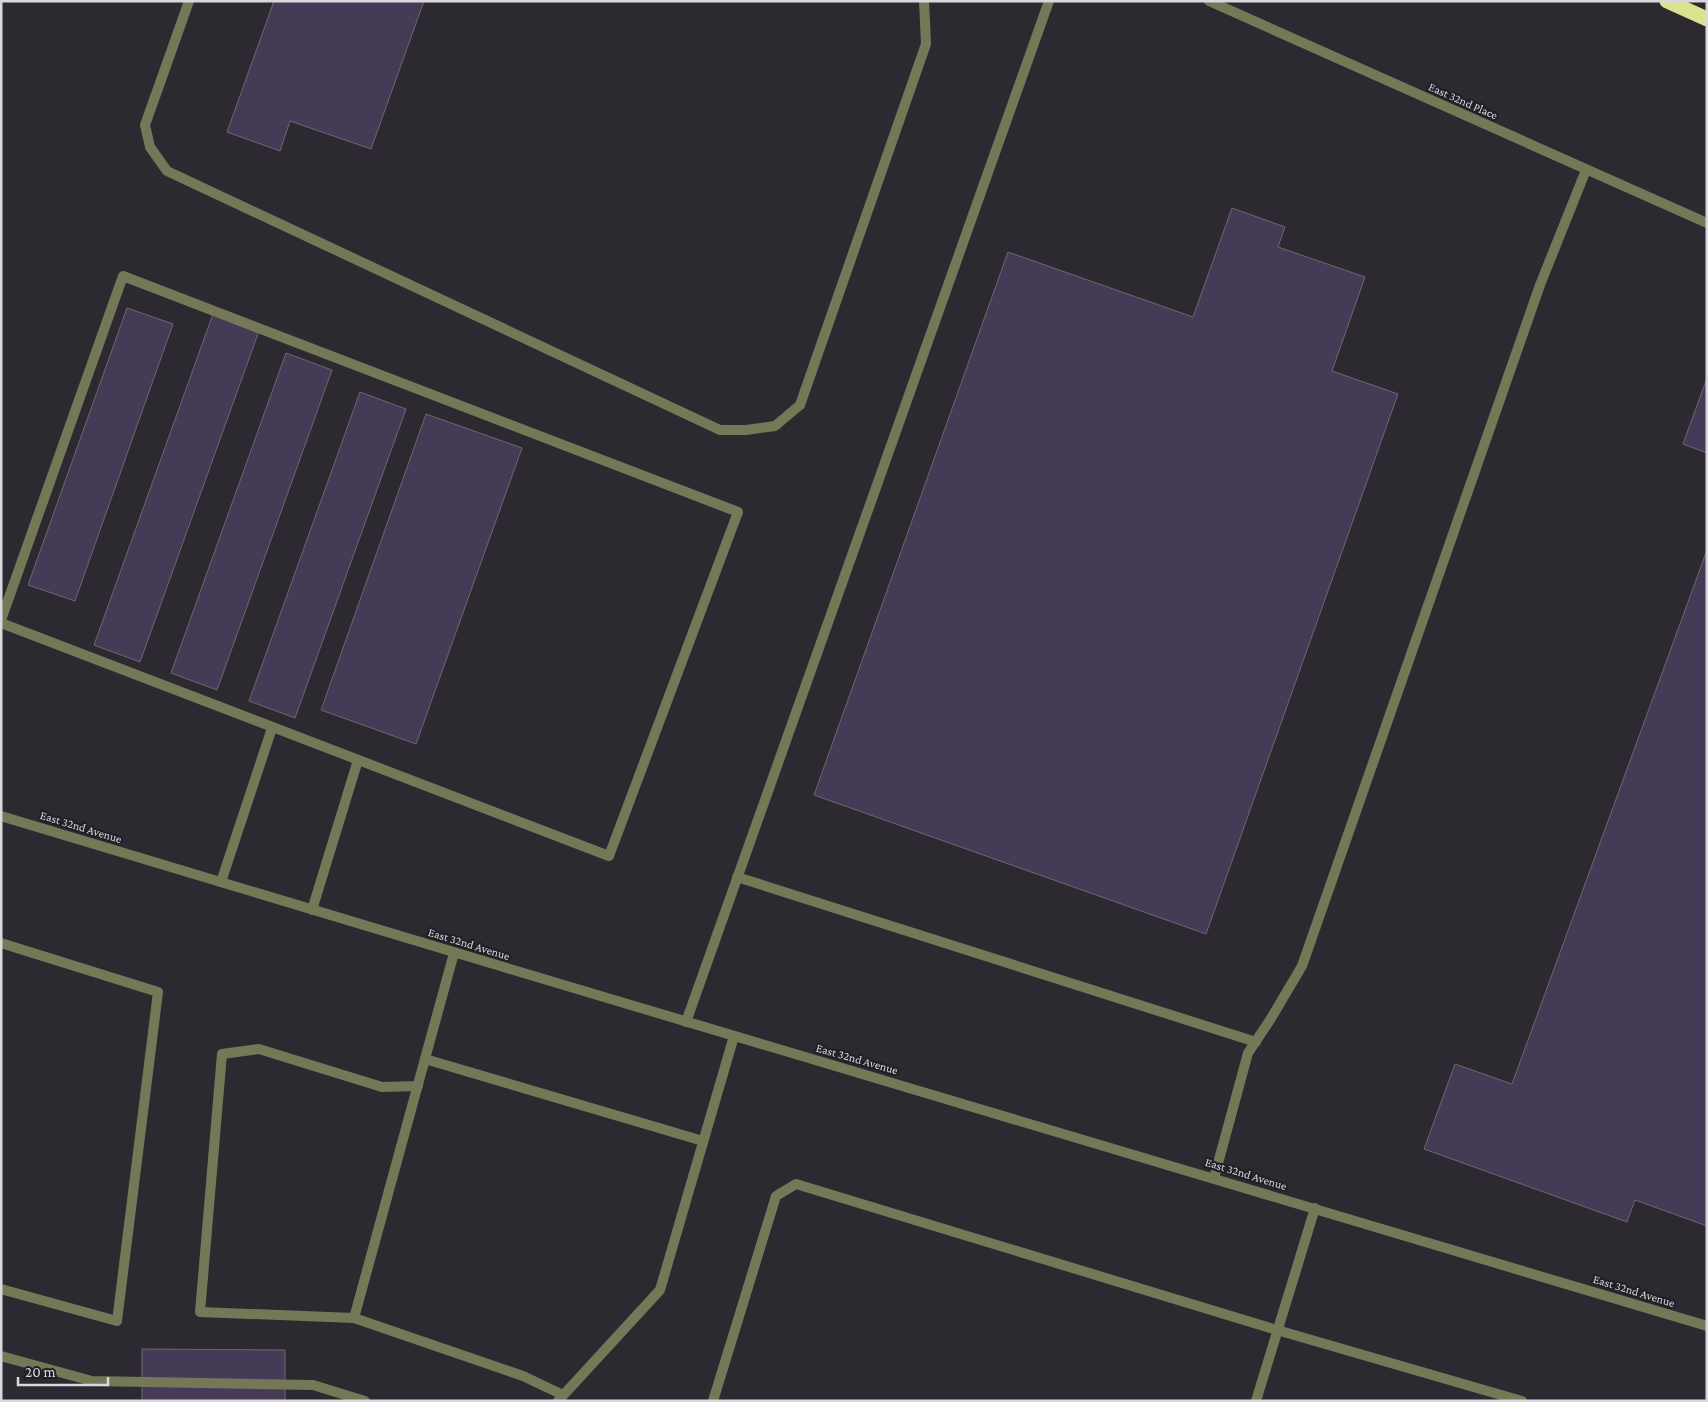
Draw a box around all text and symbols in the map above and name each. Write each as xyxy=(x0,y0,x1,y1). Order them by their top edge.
street label: East 32nd Place xyxy=(1426,79,1500,123)
street label: East 32nd Avenue xyxy=(38,808,124,846)
street label: East 32nd Avenue xyxy=(426,925,512,963)
street label: East 32nd Avenue xyxy=(814,1041,900,1077)
street label: East 32nd Avenue xyxy=(1203,1155,1289,1193)
street label: East 32nd Avenue xyxy=(1591,1272,1677,1310)
scale bar xyxy=(18,1354,108,1386)
text: 20 m xyxy=(25,1364,56,1380)

